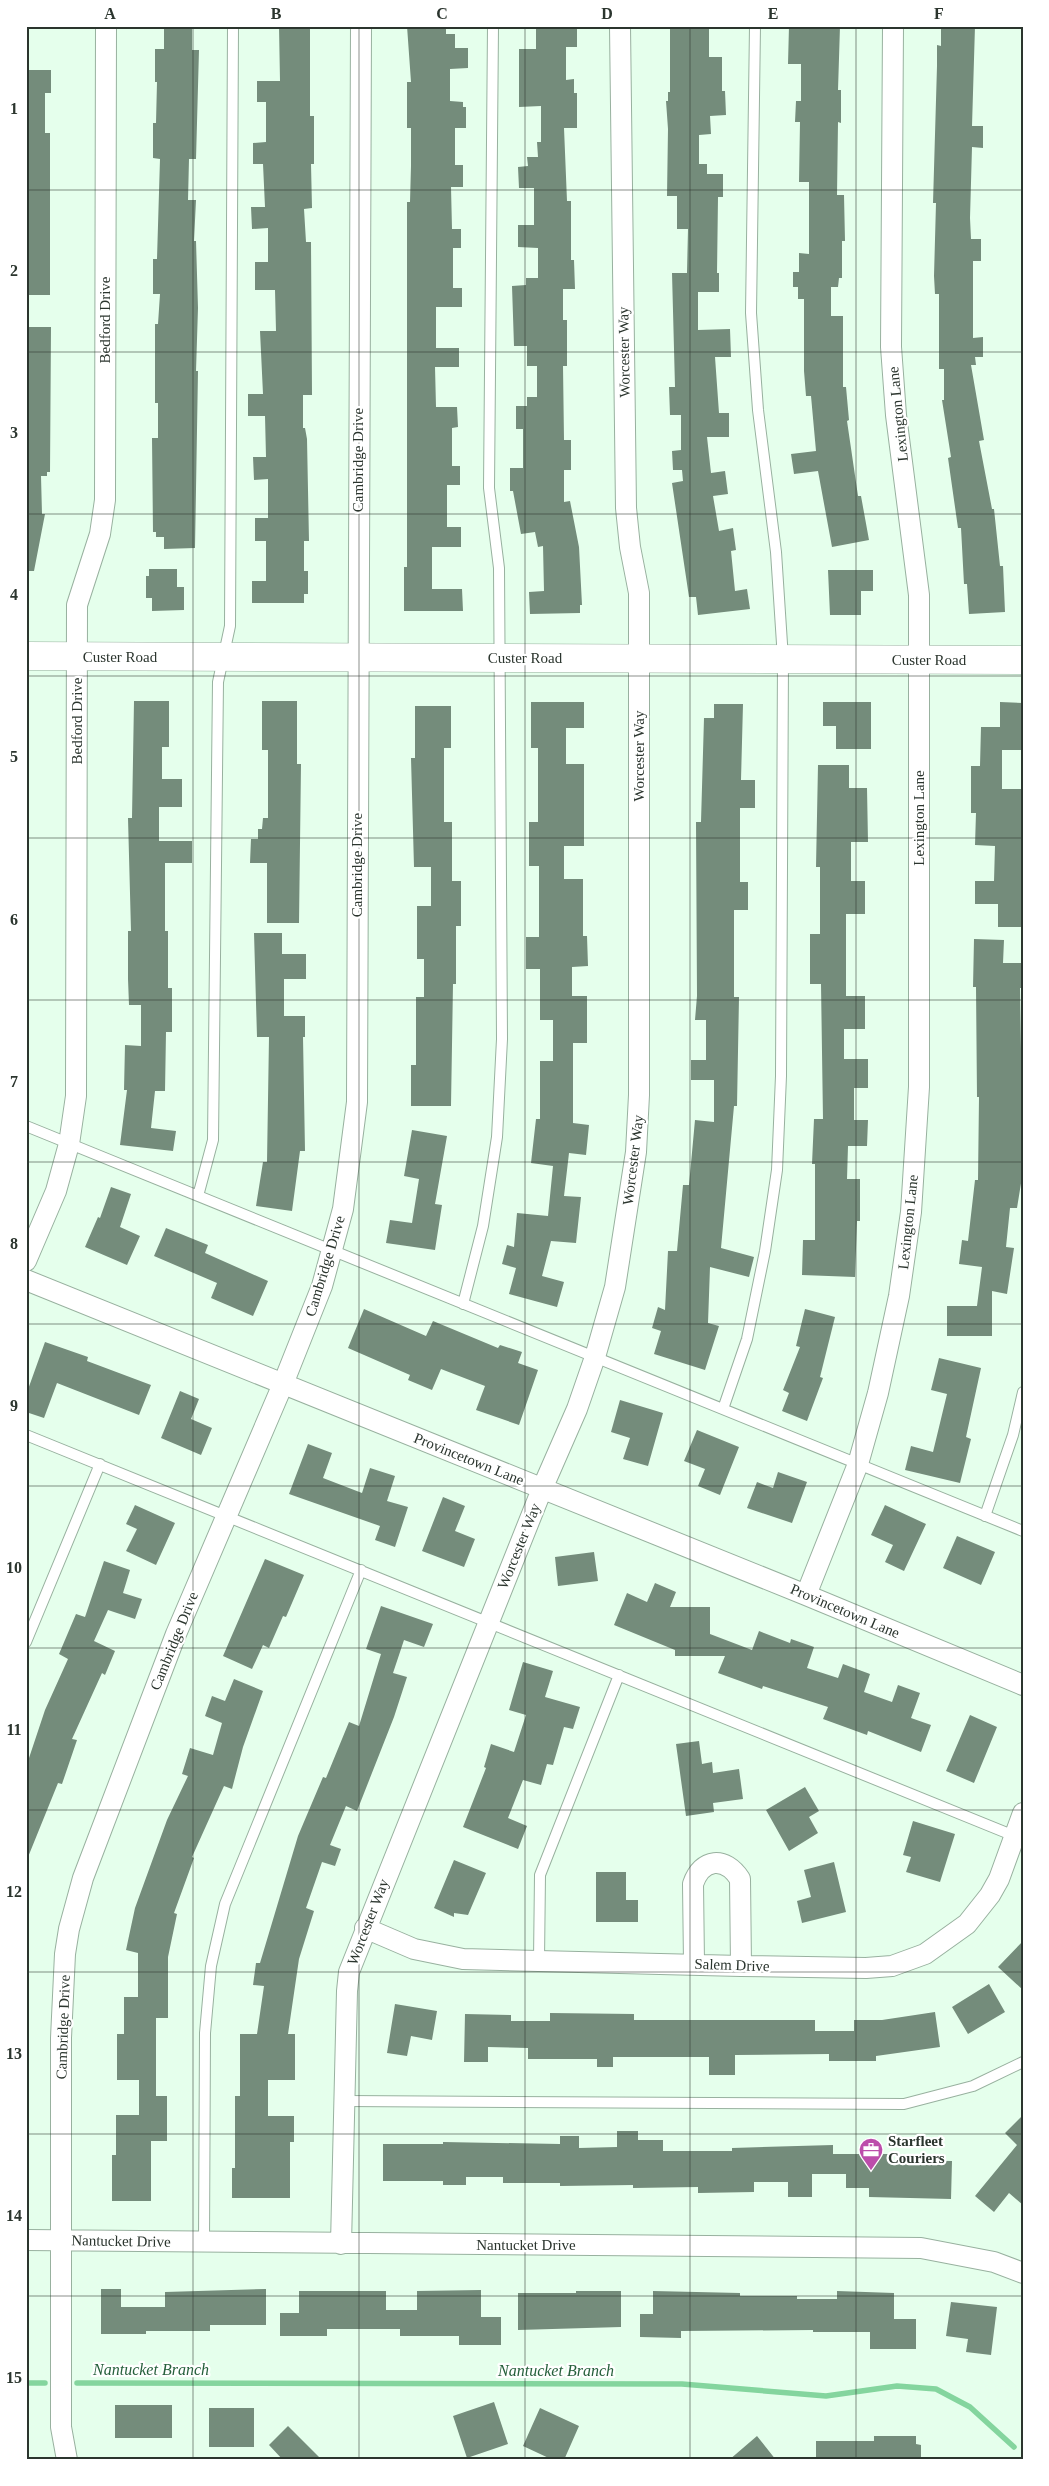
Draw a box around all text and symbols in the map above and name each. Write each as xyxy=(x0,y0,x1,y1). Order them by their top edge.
text: A xyxy=(104,5,116,22)
text: B xyxy=(271,5,282,22)
text: C xyxy=(436,5,448,22)
text: D xyxy=(601,5,613,22)
text: E xyxy=(768,5,778,22)
text: F xyxy=(934,5,944,22)
text: 1 xyxy=(10,100,18,117)
text: 2 xyxy=(10,262,18,279)
street label: Bedford Drive xyxy=(97,276,113,364)
street label: Worcester Way xyxy=(615,306,633,398)
street label: Lexington Lane xyxy=(885,365,911,462)
street label: Cambridge Drive xyxy=(350,407,366,512)
text: 3 xyxy=(10,424,18,441)
text: 4 xyxy=(10,586,18,603)
street label: Custer Road xyxy=(83,649,158,665)
street label: Custer Road xyxy=(488,650,563,666)
street label: Custer Road xyxy=(892,652,967,668)
street label: Bedford Drive xyxy=(69,677,85,765)
street label: Worcester Way xyxy=(631,710,647,802)
text: 5 xyxy=(10,748,18,765)
street label: Lexington Lane xyxy=(911,770,927,866)
street label: Cambridge Drive xyxy=(349,812,365,917)
text: 6 xyxy=(10,911,18,928)
text: 7 xyxy=(10,1073,18,1090)
street label: Worcester Way xyxy=(620,1113,647,1206)
street label: Lexington Lane xyxy=(895,1173,921,1270)
street label: Cambridge Drive xyxy=(302,1213,348,1318)
text: 8 xyxy=(10,1235,18,1252)
text: 9 xyxy=(10,1397,18,1414)
street label: Provincetown Lane xyxy=(412,1430,527,1488)
street label: Worcester Way xyxy=(495,1500,544,1591)
text: 10 xyxy=(6,1559,22,1576)
street label: Provincetown Lane xyxy=(788,1581,902,1641)
street label: Cambridge Drive xyxy=(147,1589,201,1692)
text: 11 xyxy=(6,1721,22,1738)
street label: Worcester Way xyxy=(344,1876,392,1967)
text: 12 xyxy=(6,1883,22,1900)
street label: Salem Drive xyxy=(694,1956,770,1974)
street label: Cambridge Drive xyxy=(53,1974,73,2080)
text: 13 xyxy=(6,2045,22,2062)
place label: Starfleet Couriers xyxy=(888,2133,945,2166)
office icon: Starfleet Couriers xyxy=(858,2137,884,2171)
text: 14 xyxy=(6,2207,22,2224)
street label: Nantucket Drive xyxy=(71,2232,171,2250)
street label: Nantucket Drive xyxy=(476,2237,576,2253)
water label: Nantucket Branch xyxy=(92,2361,209,2378)
water label: Nantucket Branch xyxy=(497,2362,614,2379)
text: 15 xyxy=(6,2369,22,2386)

